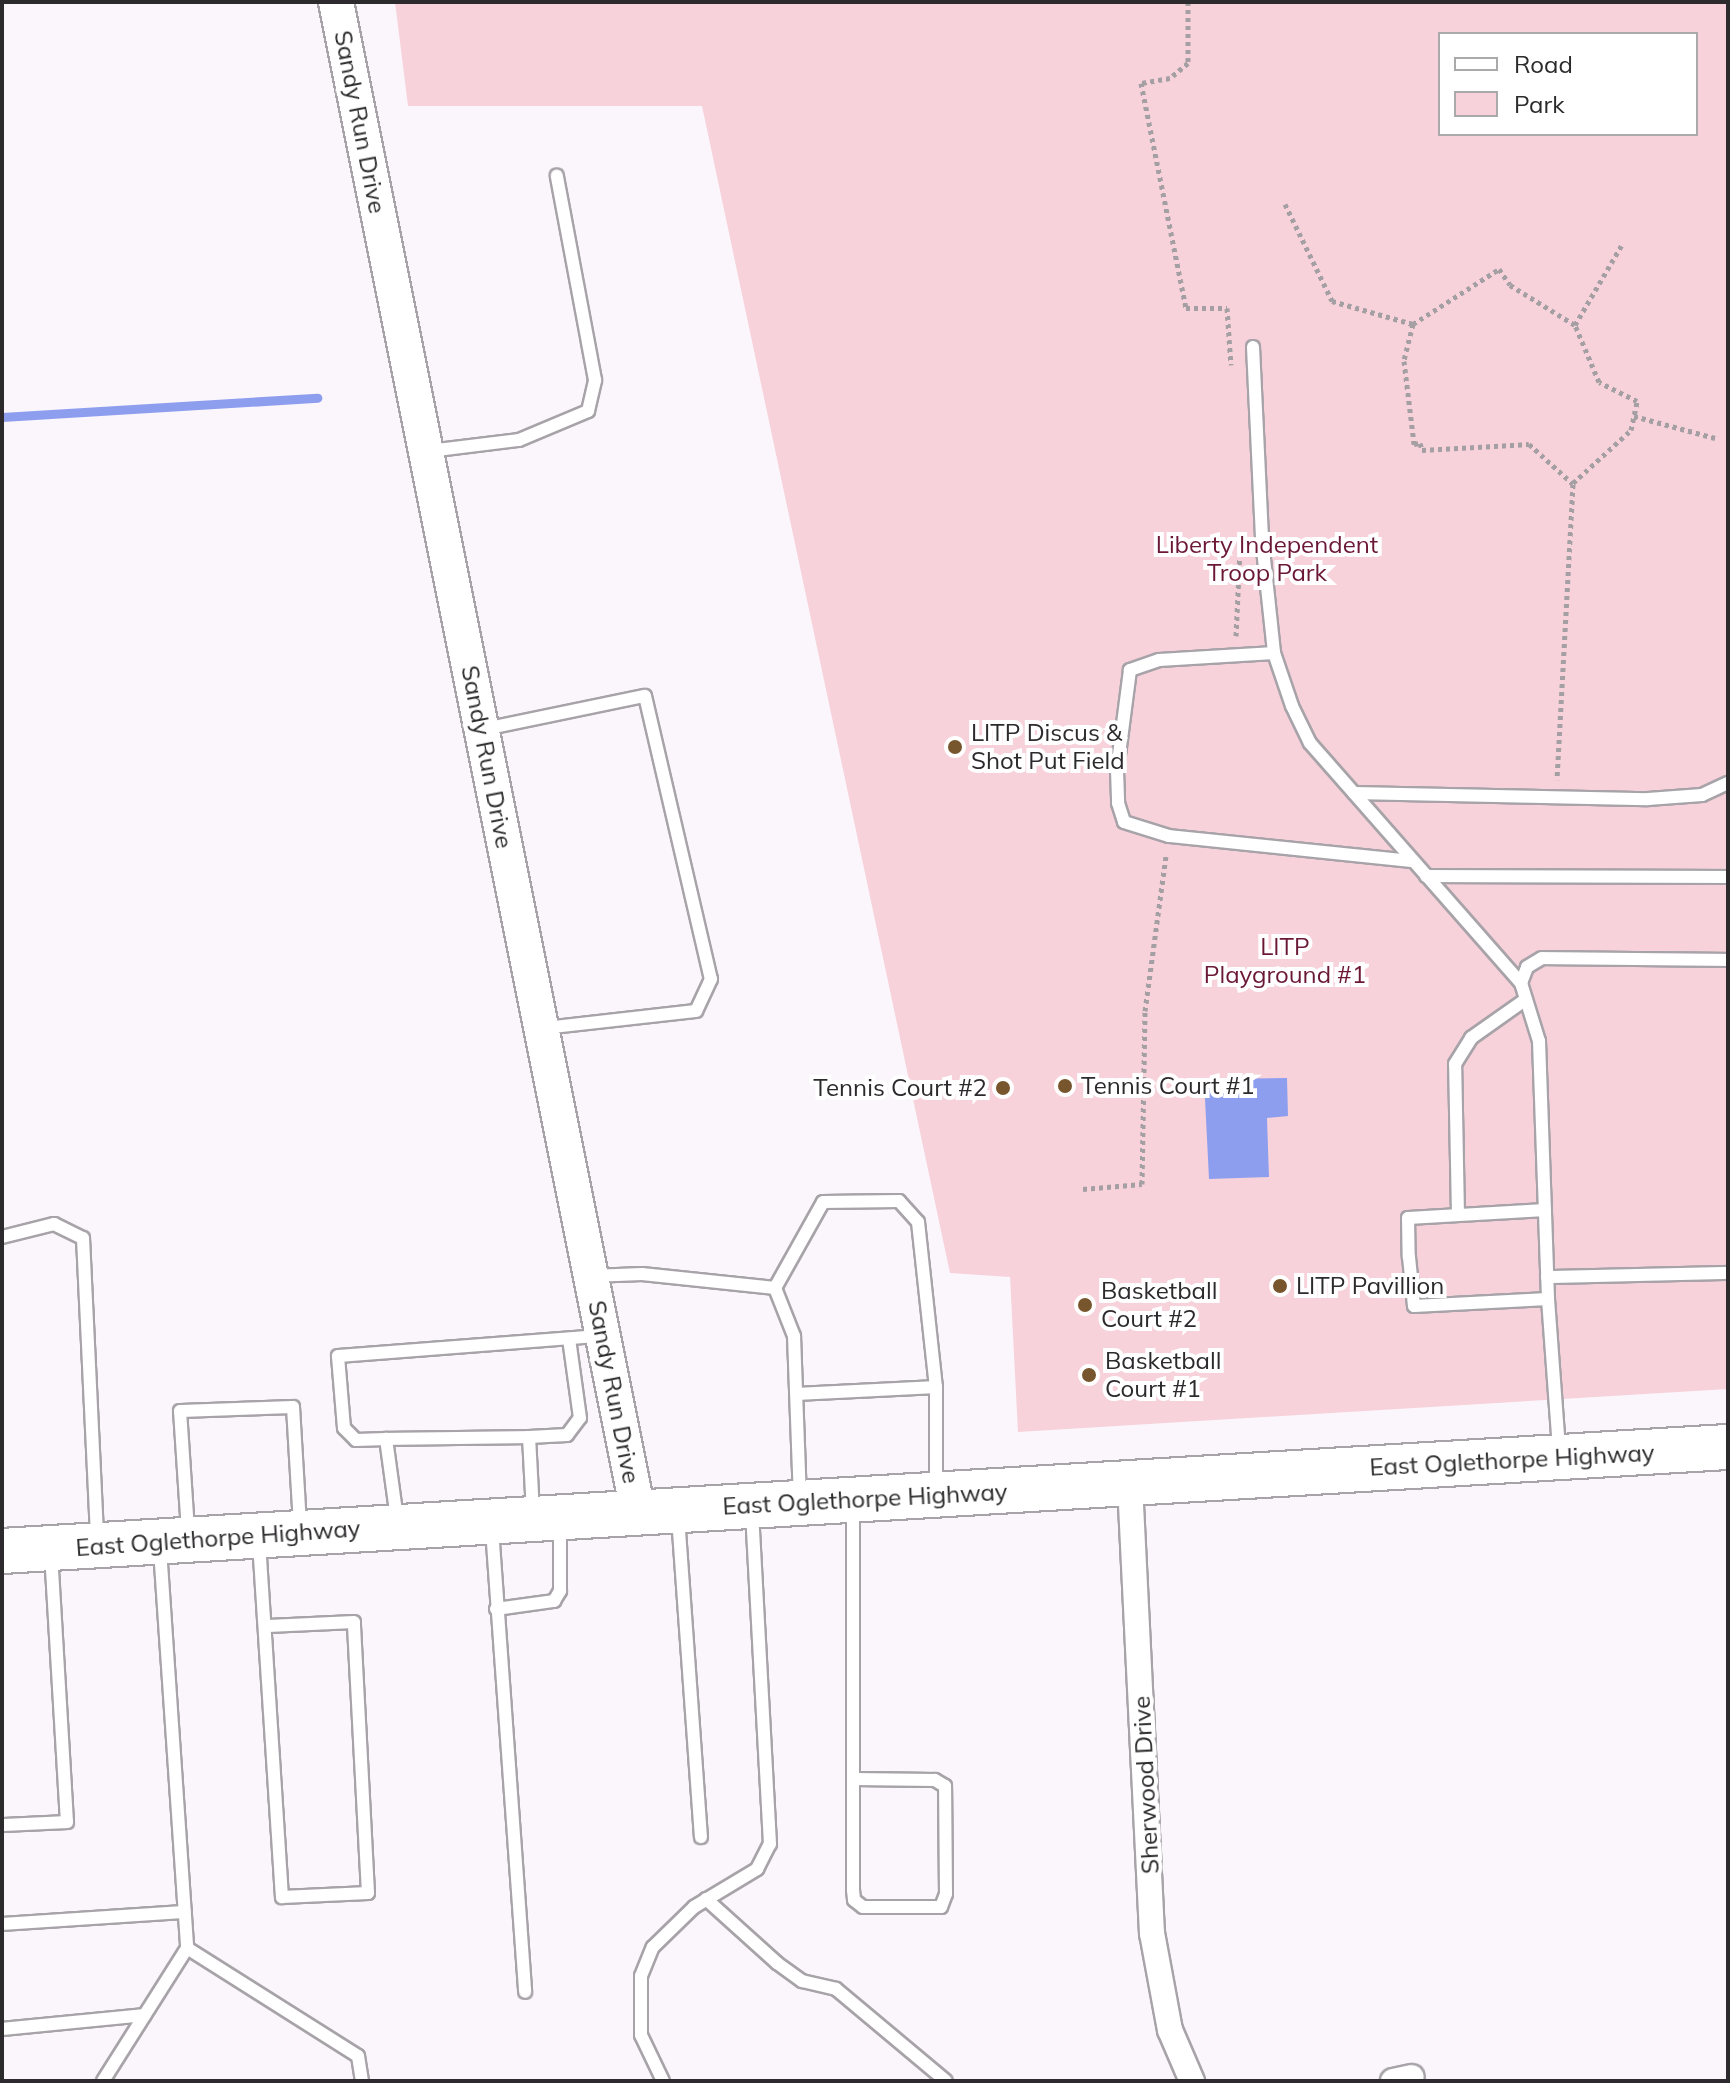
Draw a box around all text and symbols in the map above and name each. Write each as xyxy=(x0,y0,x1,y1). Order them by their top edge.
street label: Sandy Run Drive xyxy=(328,28,392,216)
legend xyxy=(1438,32,1698,136)
text: Road xyxy=(1514,49,1573,79)
text: Park xyxy=(1514,89,1565,119)
park label: Liberty Independent Troop Park xyxy=(1156,531,1378,587)
street label: Sandy Run Drive xyxy=(455,663,519,851)
place label: LITP Discus & Shot Put Field xyxy=(971,719,1125,775)
marker: LITP Discus & Shot Put Field xyxy=(946,738,964,756)
park label: LITP Playground #1 xyxy=(1204,933,1366,989)
place label: Tennis Court #1 xyxy=(1081,1072,1255,1100)
place label: Tennis Court #2 xyxy=(813,1074,987,1102)
marker: Tennis Court #1 xyxy=(1056,1077,1074,1095)
marker: Tennis Court #2 xyxy=(994,1079,1012,1097)
place label: LITP Pavillion xyxy=(1296,1272,1444,1300)
place label: Basketball Court #2 xyxy=(1101,1277,1217,1333)
marker: LITP Pavillion xyxy=(1271,1277,1289,1295)
marker: Basketball Court #2 xyxy=(1076,1296,1094,1314)
street label: Sandy Run Drive xyxy=(582,1298,646,1486)
place label: Basketball Court #1 xyxy=(1105,1347,1221,1403)
marker: Basketball Court #1 xyxy=(1080,1366,1098,1384)
street label: East Oglethorpe Highway xyxy=(1369,1438,1655,1482)
street label: East Oglethorpe Highway xyxy=(722,1477,1008,1521)
street label: East Oglethorpe Highway xyxy=(75,1514,361,1562)
street label: Sherwood Drive xyxy=(1127,1695,1165,1875)

